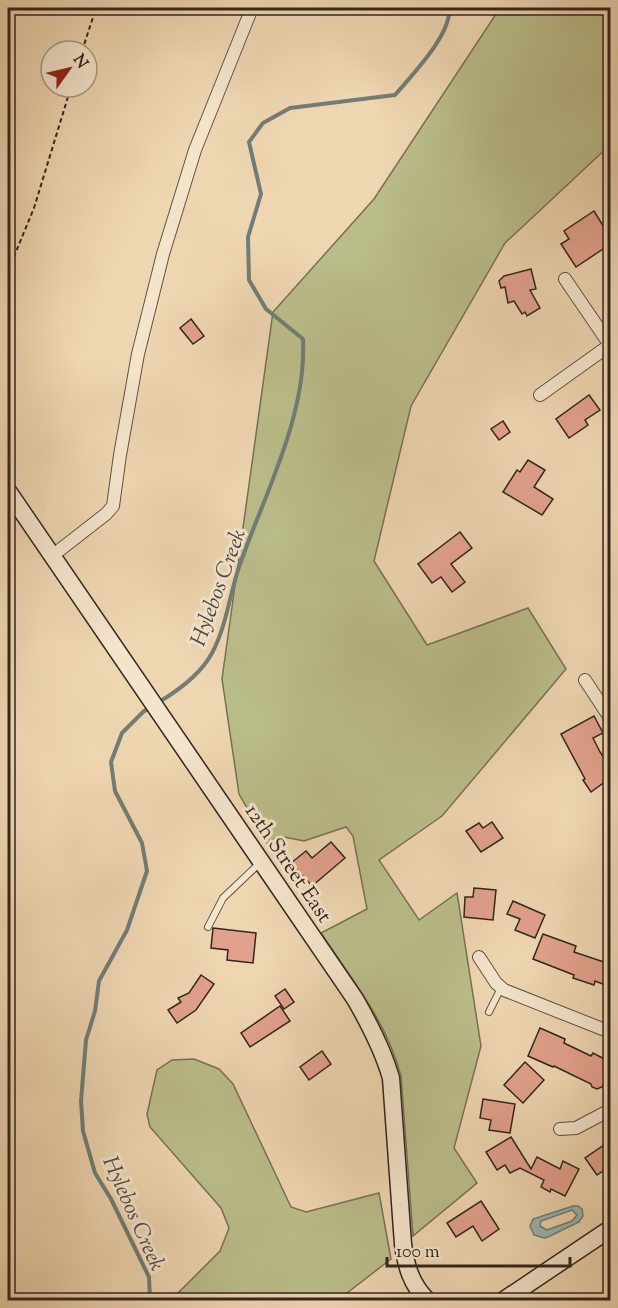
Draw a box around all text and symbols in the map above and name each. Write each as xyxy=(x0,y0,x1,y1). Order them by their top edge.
north arrow xyxy=(39,39,99,99)
text: N xyxy=(66,50,93,74)
water label: Hylebos Creek xyxy=(184,525,256,651)
street label: 12th Street East xyxy=(237,799,338,929)
water label: Hylebos Creek xyxy=(93,1152,172,1277)
scale bar xyxy=(387,1230,570,1268)
text: 100 m xyxy=(396,1240,440,1266)

